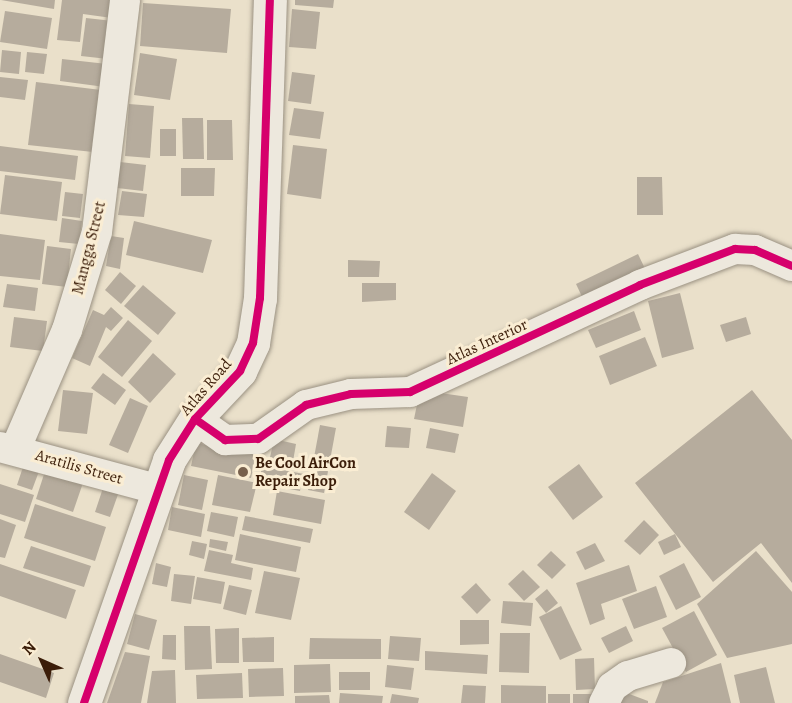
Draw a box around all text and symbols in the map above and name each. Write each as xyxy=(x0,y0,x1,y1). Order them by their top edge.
street label: Mangga Street xyxy=(68,199,110,297)
street label: Atlas Interior xyxy=(443,315,531,369)
street label: Atlas Road xyxy=(176,355,236,419)
street label: Aratilis Street xyxy=(33,445,125,489)
place label: Be Cool AirCon Repair Shop xyxy=(255,453,356,491)
marker: Be Cool AirCon Repair Shop xyxy=(236,465,250,479)
north arrow xyxy=(12,631,72,691)
text: N xyxy=(17,636,41,660)

